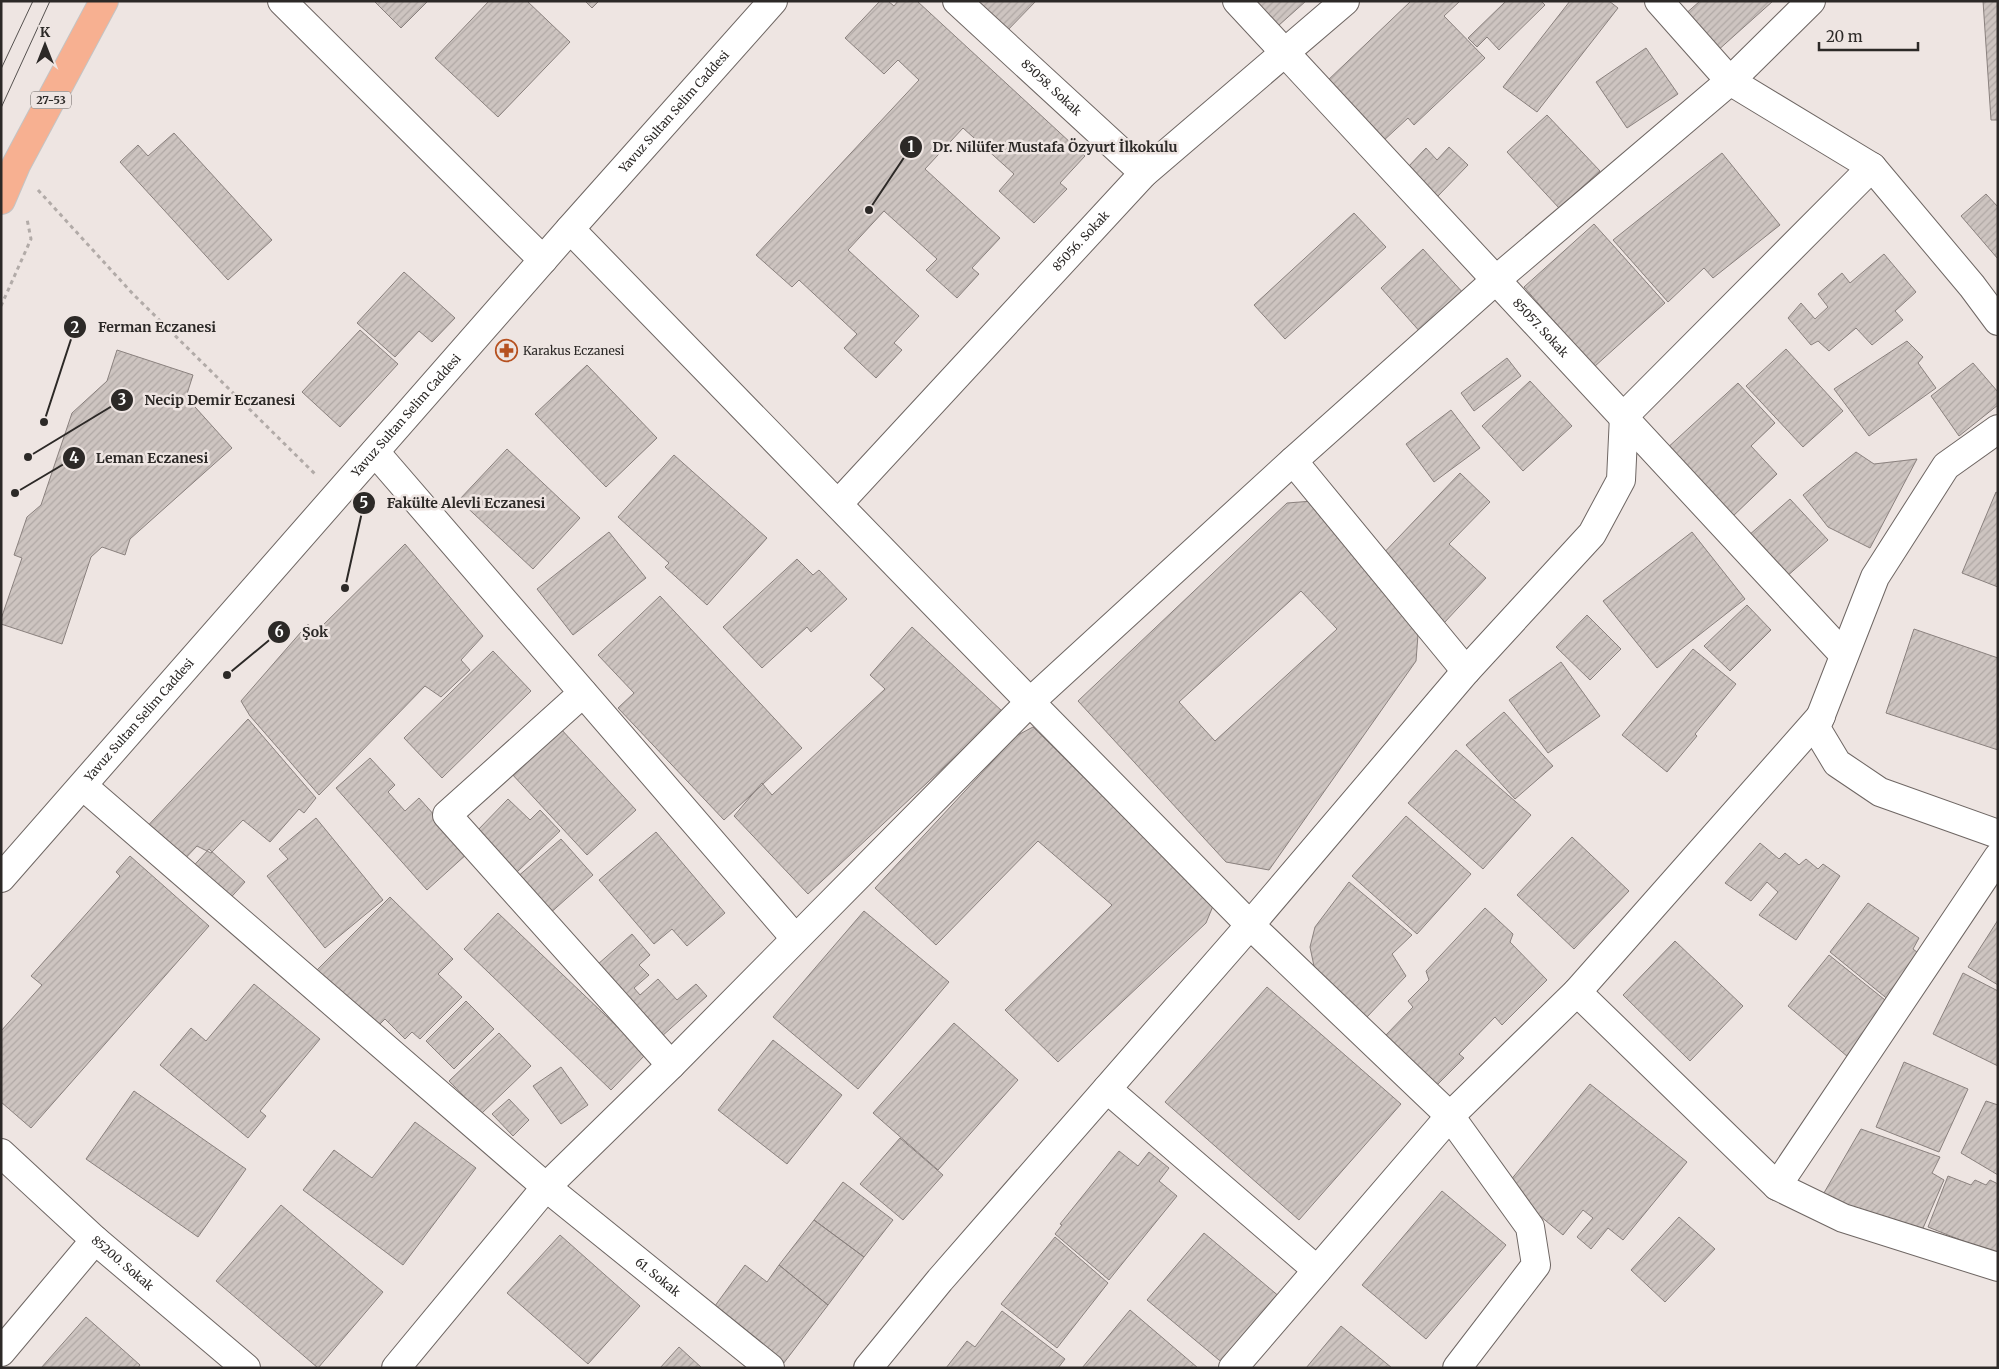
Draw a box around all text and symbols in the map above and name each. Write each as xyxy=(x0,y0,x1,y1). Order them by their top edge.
north arrow xyxy=(20,20,70,70)
scale bar xyxy=(1819,20,1918,52)
text: K xyxy=(40,23,51,41)
text: 20 m xyxy=(1826,27,1863,46)
street label: Yavuz Sultan Selim Caddesi xyxy=(615,47,732,176)
street label: 85058. Sokak xyxy=(1018,56,1085,119)
road number: 27-53 xyxy=(31,92,71,108)
callout: Dr. Nilüfer Mustafa Özyurt İlkokulu xyxy=(898,132,1188,161)
text: 1 xyxy=(908,137,915,156)
text: Dr. Nilüfer Mustafa Özyurt İlkokulu xyxy=(933,138,1177,156)
street label: 85056. Sokak xyxy=(1049,207,1112,274)
street label: 85057. Sokak xyxy=(1510,295,1572,360)
callout: Ferman Eczanesi xyxy=(63,313,226,342)
text: 2 xyxy=(71,318,80,337)
text: Ferman Eczanesi xyxy=(98,318,216,336)
pharmacy icon: Karakus Eczanesi xyxy=(495,339,519,363)
place label: Karakus Eczanesi xyxy=(523,343,625,358)
street label: Yavuz Sultan Selim Caddesi xyxy=(348,351,464,480)
callout: Necip Demir Eczanesi xyxy=(109,385,305,414)
text: 3 xyxy=(118,390,126,409)
text: Necip Demir Eczanesi xyxy=(145,391,296,409)
callout: Leman Eczanesi xyxy=(61,444,218,473)
text: 4 xyxy=(69,448,79,467)
text: Leman Eczanesi xyxy=(96,449,208,467)
callout: Fakülte Alevli Eczanesi xyxy=(351,488,555,517)
text: 5 xyxy=(360,493,368,512)
text: Fakülte Alevli Eczanesi xyxy=(387,494,545,512)
callout: Şok xyxy=(267,617,338,646)
text: 6 xyxy=(274,622,284,641)
text: Şok xyxy=(302,623,329,641)
street label: Yavuz Sultan Selim Caddesi xyxy=(81,655,197,785)
street label: 85200. Sokak xyxy=(89,1232,157,1294)
street label: 61. Sokak xyxy=(632,1254,684,1300)

